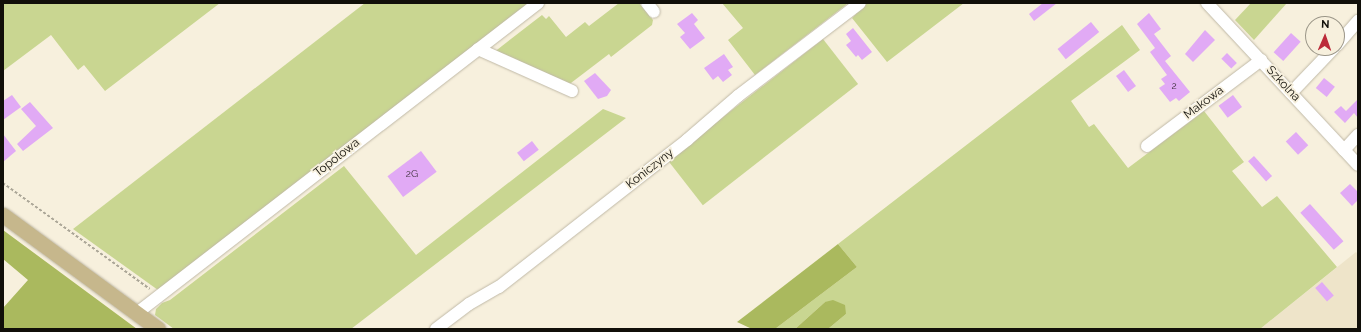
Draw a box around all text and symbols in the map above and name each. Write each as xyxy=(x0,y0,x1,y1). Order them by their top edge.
north arrow xyxy=(1305,16,1345,56)
text: N xyxy=(1321,18,1330,31)
street label: Szkolna xyxy=(1263,63,1303,105)
house number: 2 xyxy=(1171,80,1177,92)
street label: Makowa xyxy=(1181,83,1227,123)
street label: Topolowa xyxy=(311,136,363,180)
street label: Koniczyny xyxy=(623,146,677,192)
house number: 2G xyxy=(406,168,418,180)

